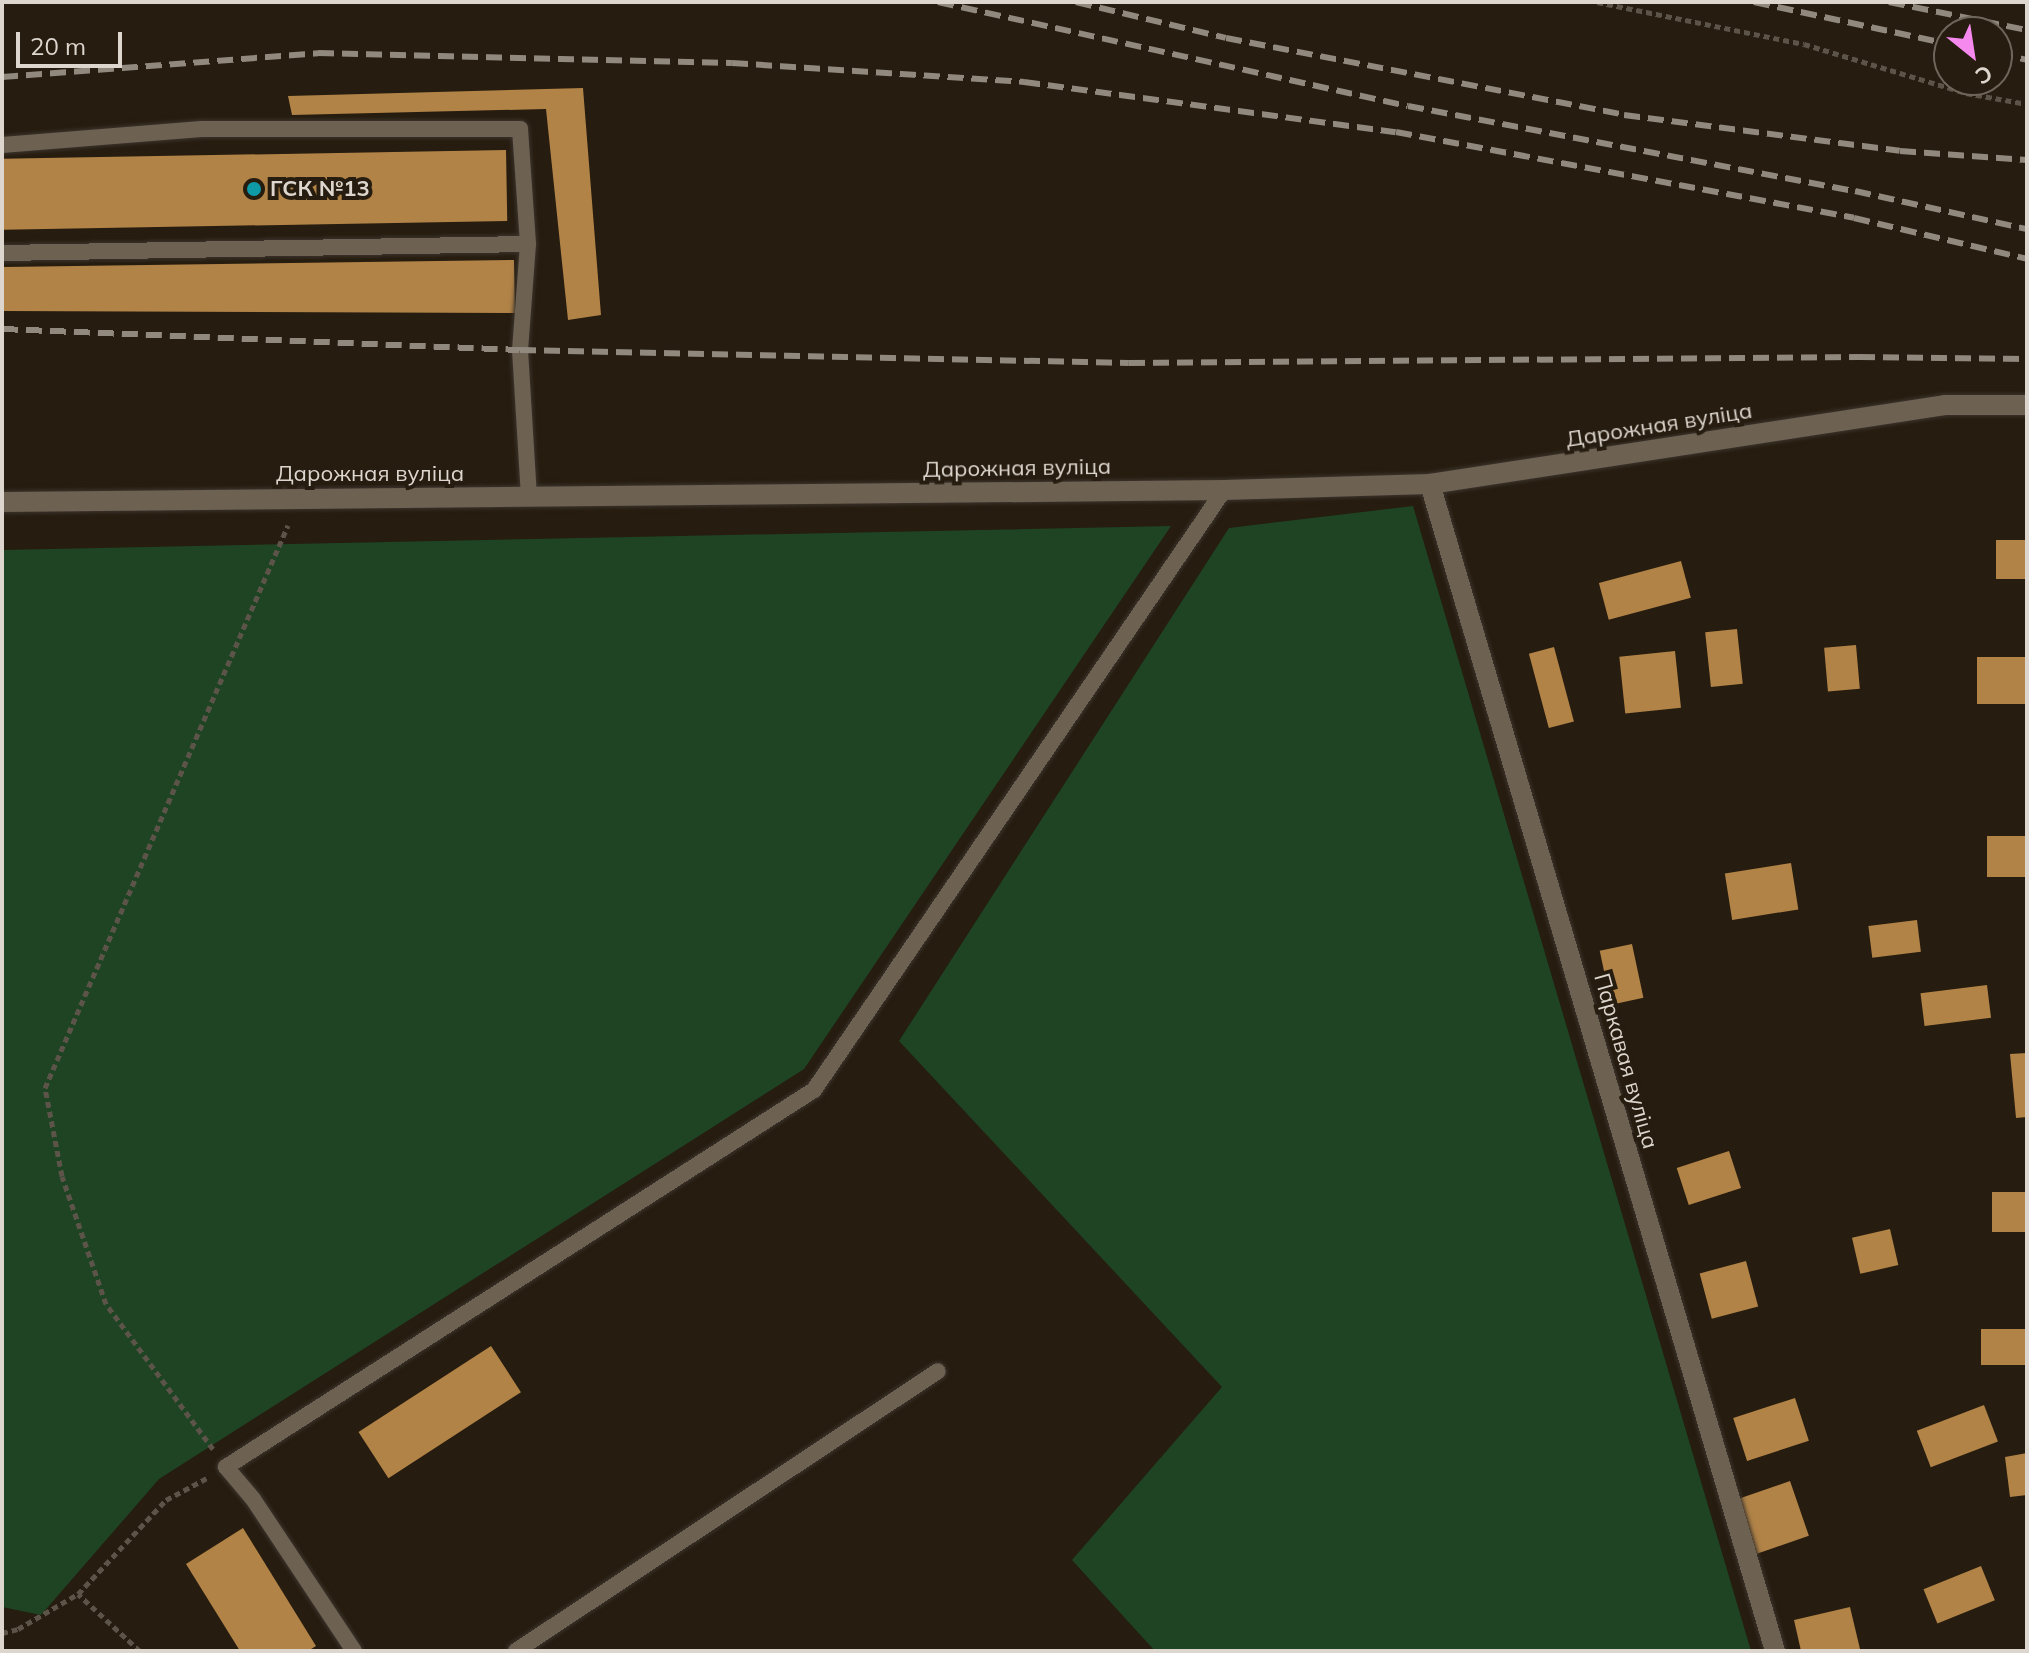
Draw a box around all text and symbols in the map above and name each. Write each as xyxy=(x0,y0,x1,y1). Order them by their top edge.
scale bar xyxy=(20,16,126,66)
north arrow xyxy=(1933,16,2013,96)
text: 20 m xyxy=(30,31,86,61)
text: С xyxy=(1970,59,1998,91)
place label: ГСК №13 xyxy=(270,176,370,202)
marker: ГСК №13 xyxy=(245,180,263,198)
street label: Дарожная вуліца xyxy=(1564,397,1754,453)
street label: Дарожная вуліца xyxy=(923,453,1111,483)
street label: Дарожная вуліца xyxy=(276,461,464,487)
street label: Паркавая вуліца xyxy=(1588,970,1664,1152)

